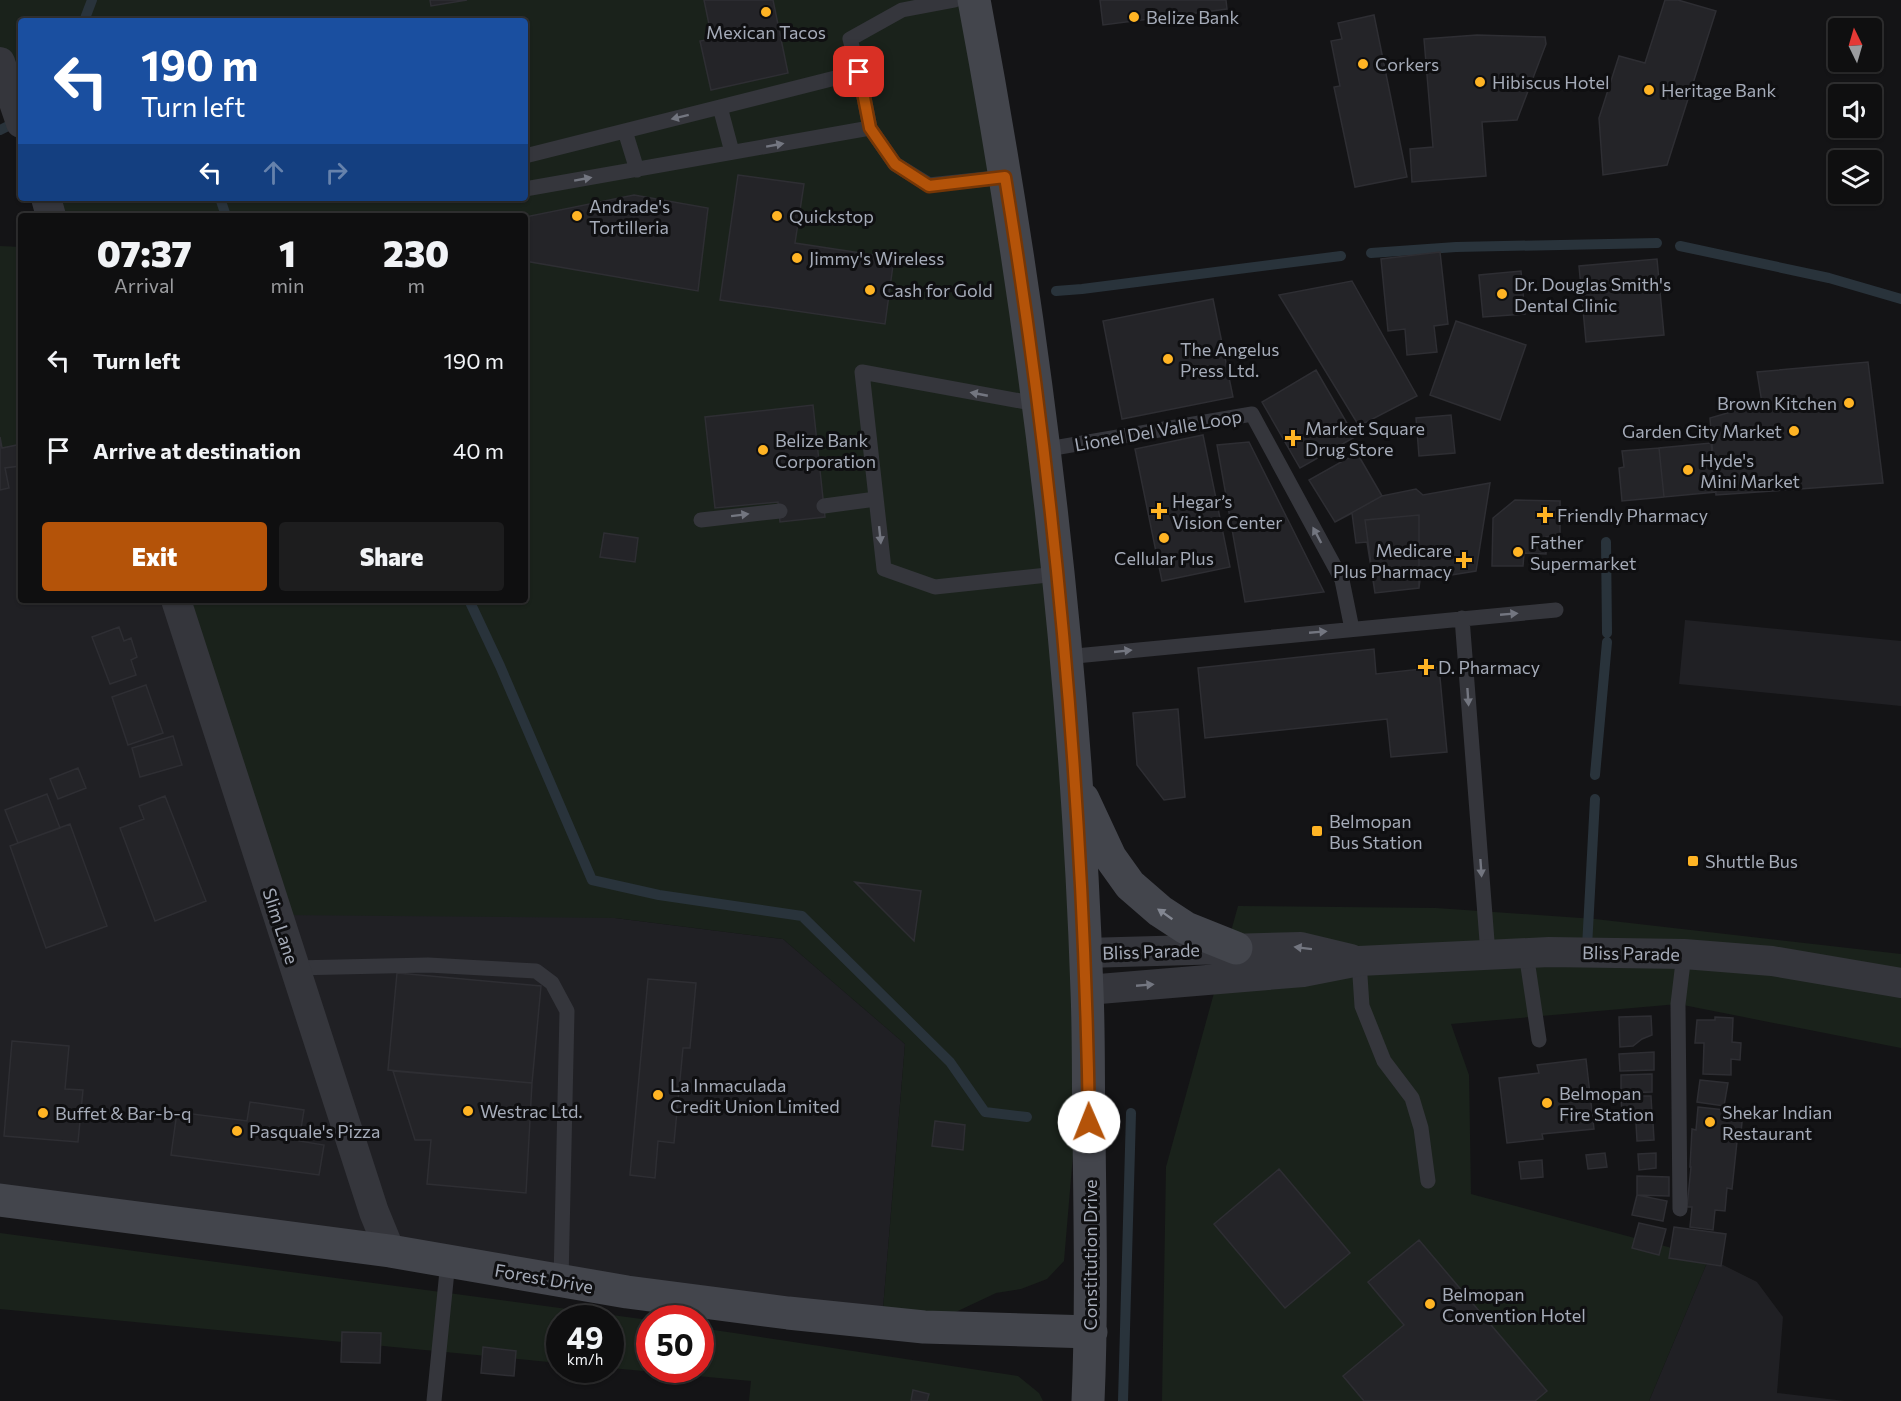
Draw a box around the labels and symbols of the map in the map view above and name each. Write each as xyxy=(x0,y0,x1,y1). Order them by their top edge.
marker: Mexican Tacos xyxy=(759,5,773,19)
place label: Belize Bank xyxy=(1146,6,1240,28)
marker: Belize Bank xyxy=(1127,10,1141,24)
north arrow xyxy=(1828,18,1882,72)
place label: Mexican Tacos xyxy=(706,21,826,43)
pin xyxy=(833,46,884,97)
place label: Corkers xyxy=(1375,53,1439,75)
marker: Corkers xyxy=(1356,57,1370,71)
place label: Hibiscus Hotel xyxy=(1492,71,1610,93)
marker: Hibiscus Hotel xyxy=(1473,75,1487,89)
place label: Heritage Bank xyxy=(1661,79,1776,101)
marker: Heritage Bank xyxy=(1642,83,1656,97)
one-way arrow xyxy=(671,113,689,122)
one-way arrow xyxy=(765,140,784,149)
one-way arrow xyxy=(573,174,592,183)
place label: Andrade's Tortilleria xyxy=(589,195,670,238)
place label: Quickstop xyxy=(789,205,874,227)
marker: Andrade's Tortilleria xyxy=(570,209,584,223)
marker: Quickstop xyxy=(770,209,784,223)
place label: Jimmy's Wireless xyxy=(809,247,944,269)
marker: Jimmy's Wireless xyxy=(790,251,804,265)
place label: Dr. Douglas Smith's Dental Clinic xyxy=(1514,273,1671,316)
place label: Cash for Gold xyxy=(882,279,993,301)
marker: Cash for Gold xyxy=(863,283,877,297)
marker: Dr. Douglas Smith's Dental Clinic xyxy=(1495,287,1509,301)
place label: The Angelus Press Ltd. xyxy=(1180,338,1279,381)
marker: The Angelus Press Ltd. xyxy=(1161,352,1175,366)
one-way arrow xyxy=(969,389,988,398)
place label: Brown Kitchen xyxy=(1717,392,1837,414)
marker: Brown Kitchen xyxy=(1842,396,1856,410)
street label: Lionel Del Valle Loop xyxy=(1073,404,1243,456)
place label: Market Square Drug Store xyxy=(1305,417,1425,460)
place label: Garden City Market xyxy=(1622,420,1782,442)
marker: Garden City Market xyxy=(1787,424,1801,438)
place label: Belize Bank Corporation xyxy=(775,429,876,472)
marker: Market Square Drug Store xyxy=(1286,431,1300,445)
marker: Belize Bank Corporation xyxy=(756,443,770,457)
place label: Hyde's Mini Market xyxy=(1700,449,1800,492)
marker: Hyde's Mini Market xyxy=(1681,463,1695,477)
place label: Hegar’s Vision Center xyxy=(1172,490,1282,533)
marker: Hegar’s Vision Center xyxy=(1150,502,1168,520)
place label: Friendly Pharmacy xyxy=(1557,504,1708,526)
marker: Friendly Pharmacy xyxy=(1538,508,1552,522)
one-way arrow xyxy=(731,511,750,520)
one-way arrow xyxy=(875,525,885,544)
one-way arrow xyxy=(1312,527,1322,544)
marker: Cellular Plus xyxy=(1157,531,1171,545)
place label: Father Supermarket xyxy=(1530,531,1636,574)
place label: Medicare Plus Pharmacy xyxy=(1333,539,1452,582)
marker: Father Supermarket xyxy=(1511,545,1525,559)
place label: Cellular Plus xyxy=(1114,547,1214,569)
marker: Medicare Plus Pharmacy xyxy=(1457,553,1471,567)
one-way arrow xyxy=(1499,609,1518,619)
one-way arrow xyxy=(1308,627,1327,637)
one-way arrow xyxy=(1114,646,1133,656)
place label: D. Pharmacy xyxy=(1438,656,1540,678)
marker: D. Pharmacy xyxy=(1419,660,1433,674)
one-way arrow xyxy=(1464,688,1473,707)
place label: Belmopan Bus Station xyxy=(1329,810,1423,853)
marker: Belmopan Bus Station xyxy=(1310,824,1324,838)
place label: Shuttle Bus xyxy=(1705,850,1798,872)
marker: Shuttle Bus xyxy=(1686,854,1700,868)
one-way arrow xyxy=(1477,859,1486,878)
street label: Slim Lane xyxy=(258,885,304,967)
one-way arrow xyxy=(1157,908,1173,920)
street label: Bliss Parade xyxy=(1102,938,1200,964)
street label: Bliss Parade xyxy=(1582,941,1680,965)
one-way arrow xyxy=(1293,943,1312,953)
one-way arrow xyxy=(1136,980,1155,990)
place label: La Inmaculada Credit Union Limited xyxy=(670,1074,840,1117)
place label: Belmopan Fire Station xyxy=(1559,1082,1654,1125)
marker: La Inmaculada Credit Union Limited xyxy=(651,1088,665,1102)
position arrow xyxy=(1057,1090,1121,1154)
marker: Belmopan Fire Station xyxy=(1540,1096,1554,1110)
place label: Westrac Ltd. xyxy=(480,1100,583,1122)
place label: Shekar Indian Restaurant xyxy=(1722,1101,1832,1144)
place label: Buffet & Bar-b-q xyxy=(55,1102,192,1124)
marker: Westrac Ltd. xyxy=(461,1104,475,1118)
marker: Buffet & Bar-b-q xyxy=(36,1106,50,1120)
marker: Shekar Indian Restaurant xyxy=(1703,1115,1717,1129)
place label: Pasquale's Pizza xyxy=(249,1120,380,1142)
marker: Pasquale's Pizza xyxy=(230,1124,244,1138)
street label: Constitution Drive xyxy=(1079,1180,1101,1331)
street label: Forest Drive xyxy=(493,1259,595,1297)
place label: Belmopan Convention Hotel xyxy=(1442,1283,1586,1326)
marker: Belmopan Convention Hotel xyxy=(1423,1297,1437,1311)
speed limit sign: 50 xyxy=(636,1305,714,1383)

